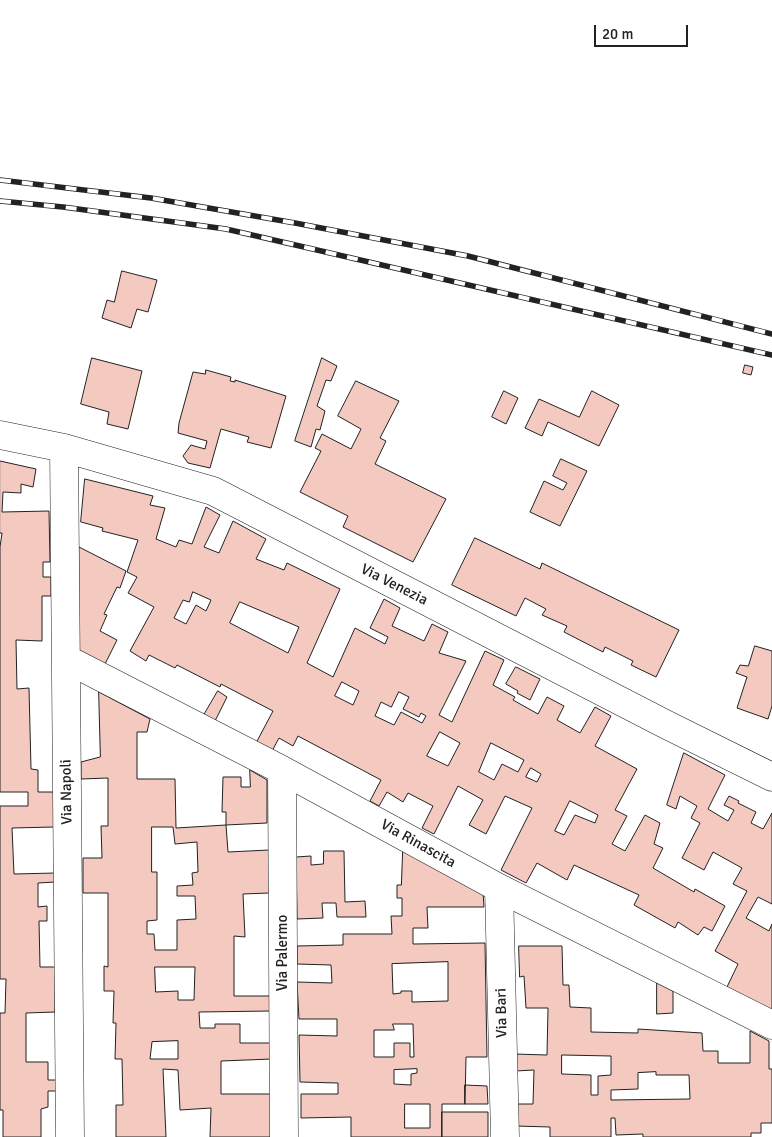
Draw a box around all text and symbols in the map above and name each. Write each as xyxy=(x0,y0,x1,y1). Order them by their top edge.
scale bar xyxy=(597,15,691,47)
text: 20 m xyxy=(602,25,633,43)
street label: Via Venezia xyxy=(357,560,431,610)
street label: Via Napoli xyxy=(57,759,77,825)
street label: Via Rinascita xyxy=(377,816,459,872)
street label: Via Palermo xyxy=(274,915,292,991)
street label: Via Bari xyxy=(493,988,511,1038)

